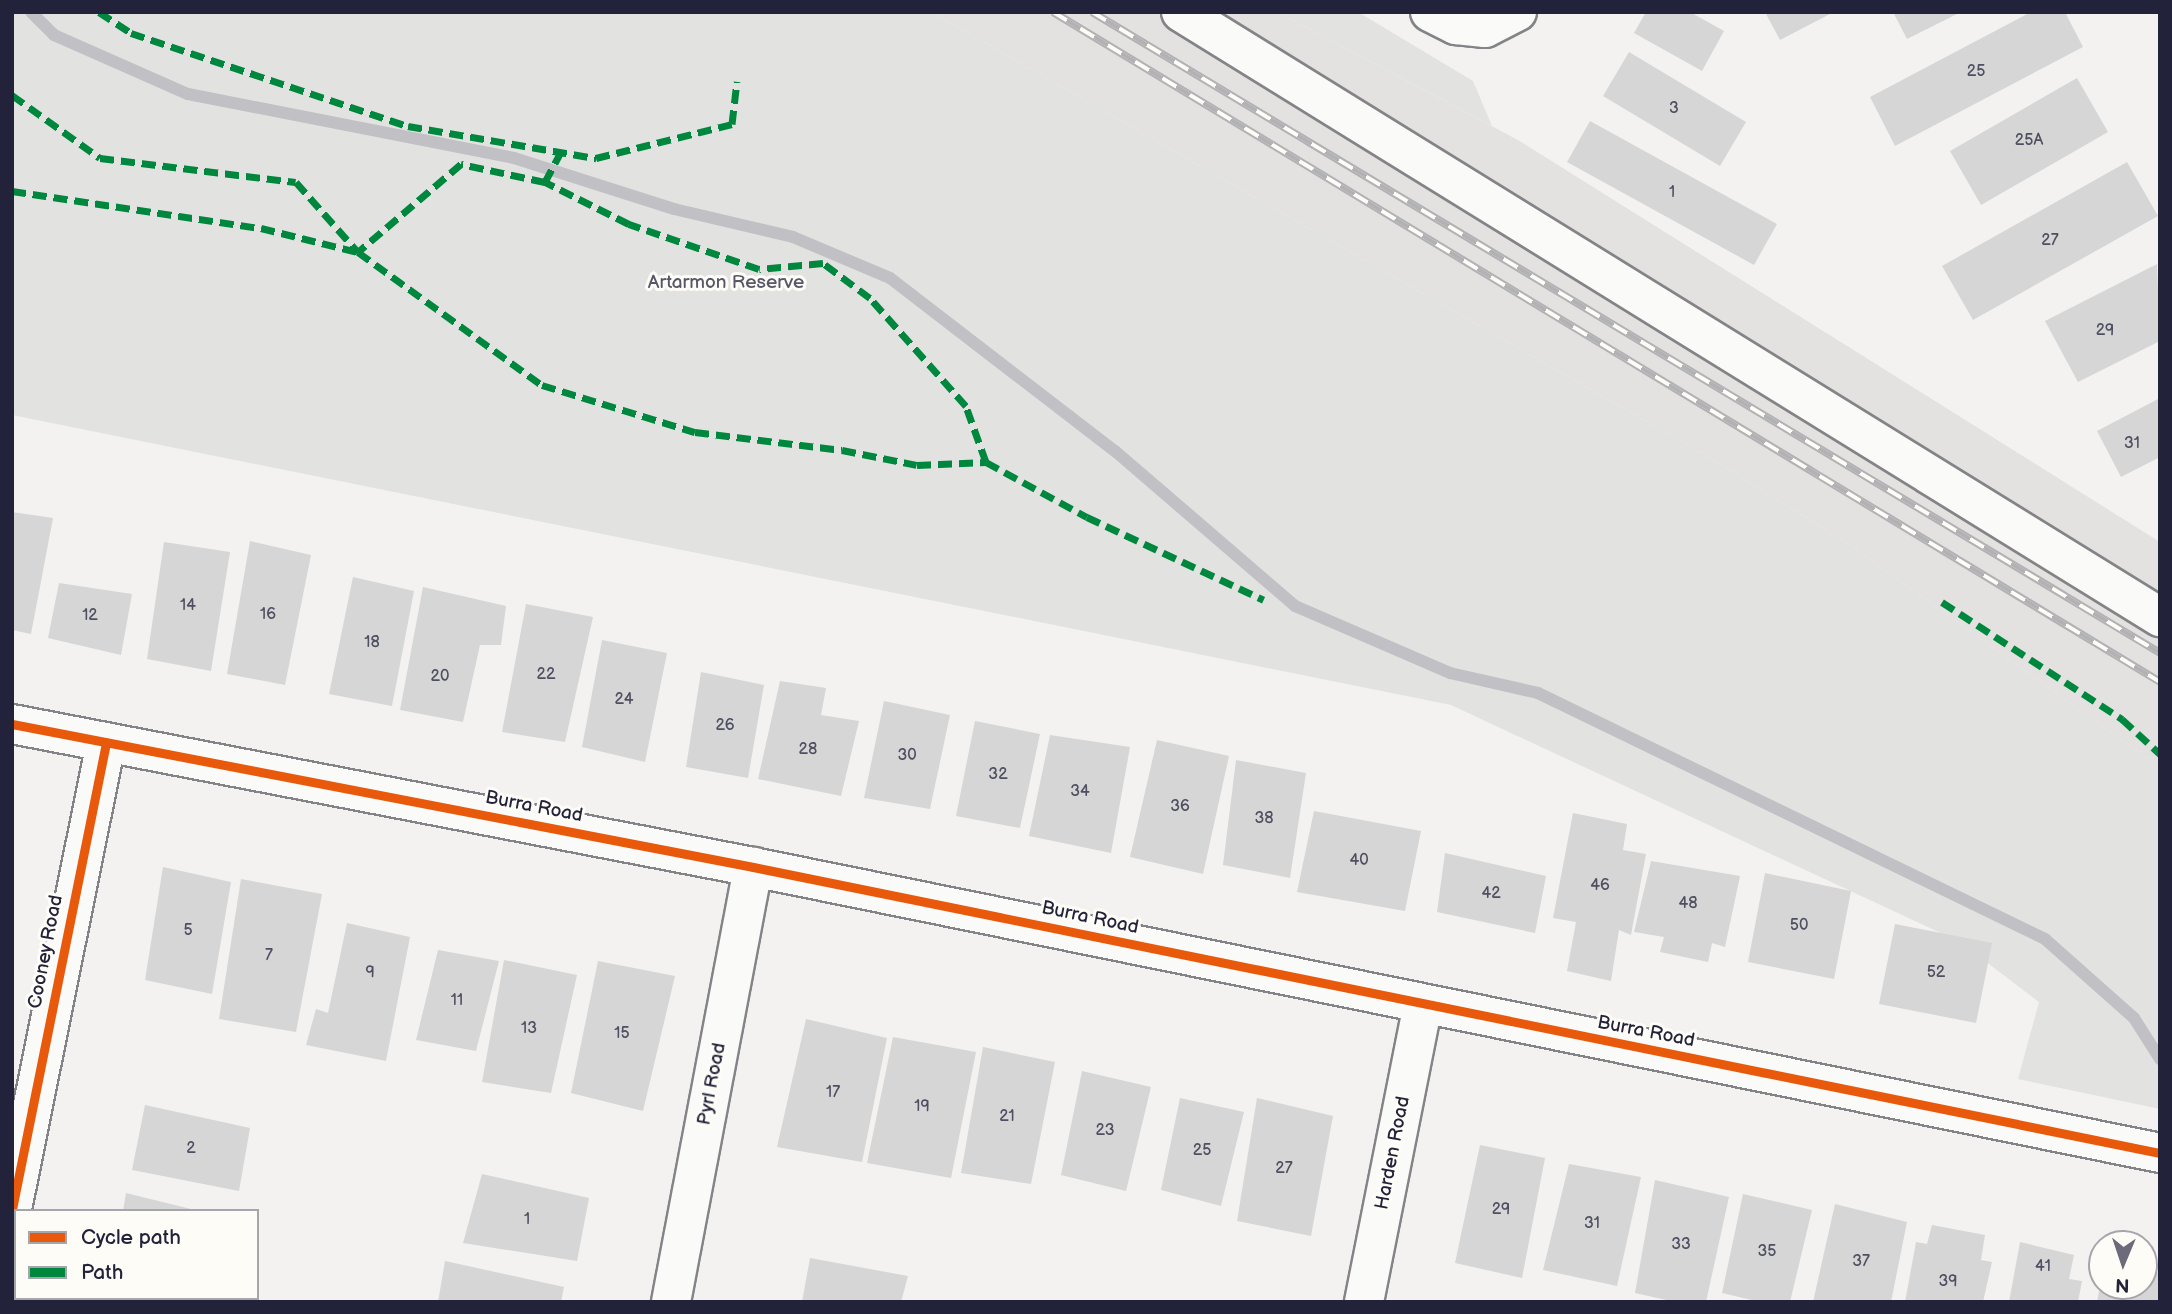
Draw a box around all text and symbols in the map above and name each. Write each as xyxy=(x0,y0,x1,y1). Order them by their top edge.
house number: 25 xyxy=(1967,62,1985,82)
house number: 3 xyxy=(1669,99,1679,119)
house number: 25A xyxy=(2015,131,2043,151)
house number: 1 xyxy=(1669,183,1675,203)
house number: 27 xyxy=(2041,231,2059,251)
park label: Artarmon Reserve xyxy=(648,272,804,294)
house number: 29 xyxy=(2096,321,2114,341)
house number: 31 xyxy=(2124,434,2140,454)
house number: 14 xyxy=(180,596,196,616)
house number: 16 xyxy=(260,605,276,625)
house number: 12 xyxy=(82,606,98,626)
house number: 18 xyxy=(364,633,380,653)
house number: 22 xyxy=(537,665,555,685)
house number: 20 xyxy=(431,667,449,687)
house number: 24 xyxy=(615,690,633,710)
house number: 26 xyxy=(715,716,735,736)
house number: 28 xyxy=(799,740,817,760)
house number: 30 xyxy=(897,746,917,766)
house number: 32 xyxy=(988,765,1008,785)
house number: 34 xyxy=(1070,782,1090,802)
street label: Burra Road xyxy=(483,786,585,828)
house number: 36 xyxy=(1170,797,1190,817)
house number: 38 xyxy=(1254,809,1274,829)
house number: 40 xyxy=(1349,851,1369,871)
house number: 46 xyxy=(1590,876,1610,896)
house number: 42 xyxy=(1481,884,1501,904)
street label: Cooney Road xyxy=(24,893,68,1011)
house number: 48 xyxy=(1678,894,1698,914)
street label: Burra Road xyxy=(1039,897,1141,939)
house number: 50 xyxy=(1790,916,1808,936)
house number: 5 xyxy=(183,921,193,941)
house number: 7 xyxy=(265,946,273,966)
house number: 9 xyxy=(365,963,375,983)
house number: 52 xyxy=(1927,963,1945,983)
house number: 11 xyxy=(451,991,463,1011)
street label: Burra Road xyxy=(1595,1011,1697,1053)
house number: 13 xyxy=(521,1019,537,1039)
house number: 15 xyxy=(614,1024,630,1044)
street label: Pyrl Road xyxy=(693,1041,731,1127)
house number: 17 xyxy=(826,1083,840,1103)
street label: Harden Road xyxy=(1371,1094,1415,1212)
house number: 19 xyxy=(914,1097,930,1117)
house number: 21 xyxy=(999,1107,1015,1127)
house number: 23 xyxy=(1096,1121,1114,1141)
house number: 2 xyxy=(186,1139,196,1159)
house number: 25 xyxy=(1193,1141,1211,1161)
house number: 27 xyxy=(1275,1159,1293,1179)
house number: 29 xyxy=(1492,1200,1510,1220)
legend xyxy=(14,1209,259,1300)
house number: 1 xyxy=(524,1210,530,1230)
house number: 31 xyxy=(1584,1214,1600,1234)
text: Cycle path xyxy=(81,1225,181,1250)
north arrow xyxy=(2088,1230,2158,1300)
house number: 33 xyxy=(1671,1235,1691,1255)
house number: 35 xyxy=(1757,1242,1777,1262)
house number: 37 xyxy=(1852,1252,1870,1272)
house number: 41 xyxy=(2035,1257,2051,1277)
text: Path xyxy=(81,1260,123,1285)
house number: 39 xyxy=(1938,1272,1958,1292)
text: N xyxy=(2115,1273,2130,1296)

